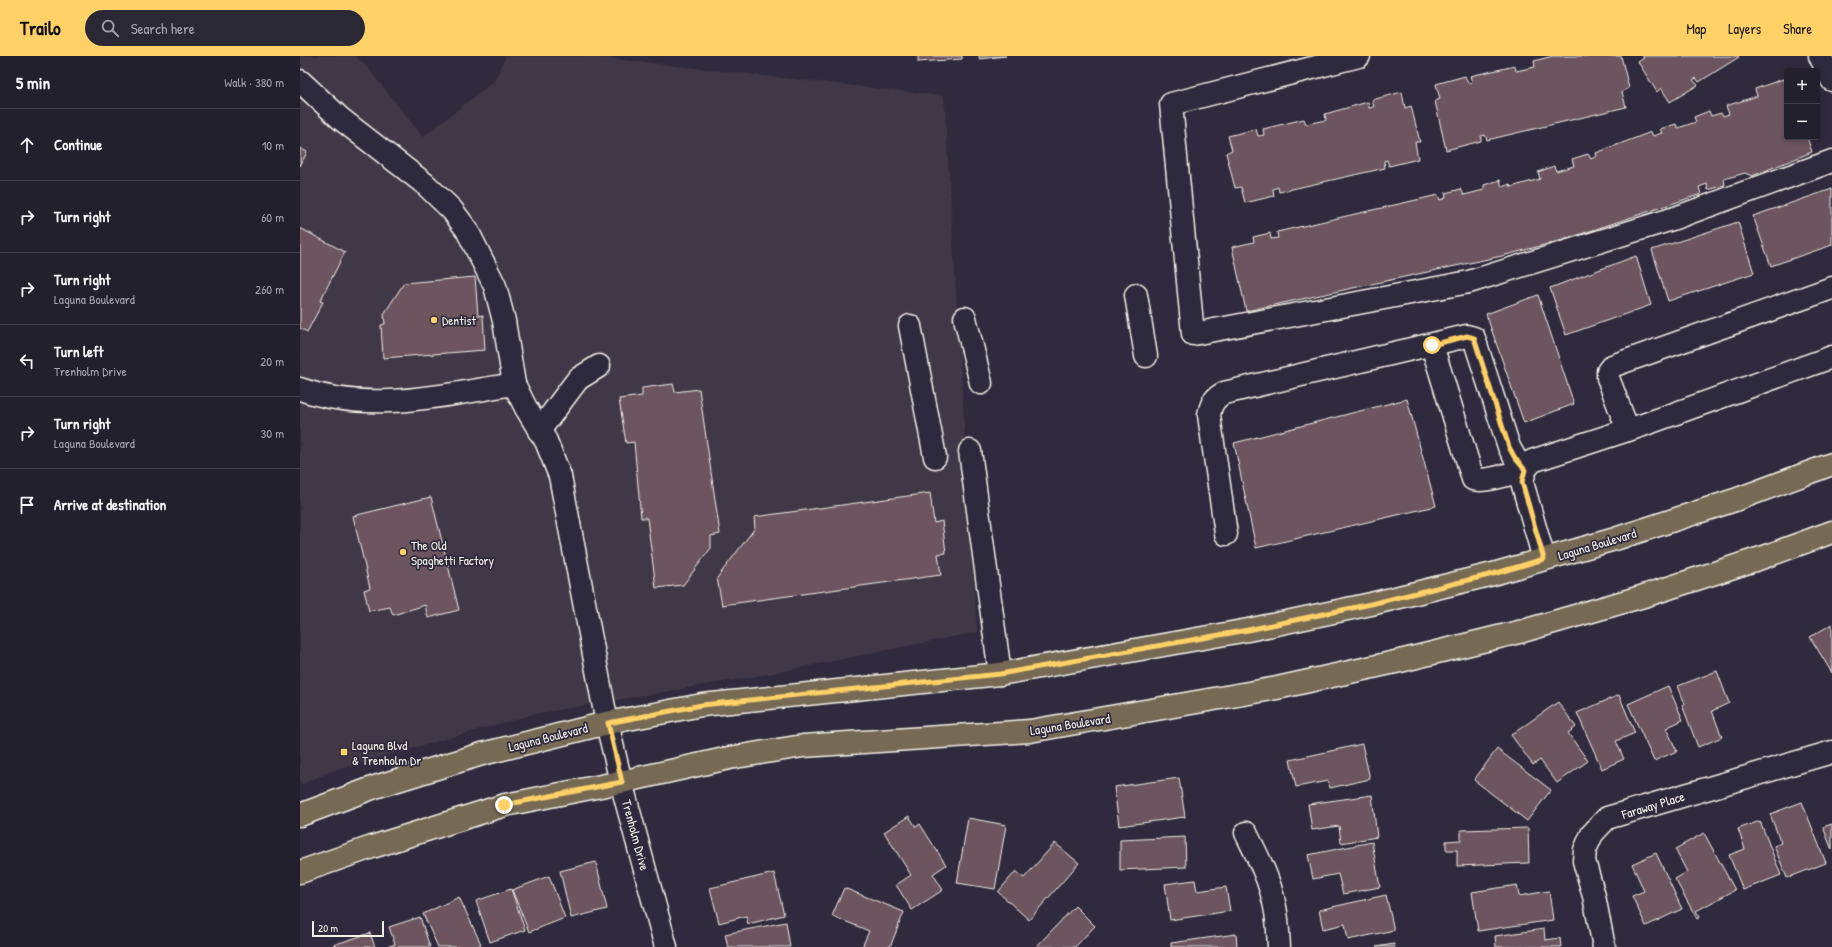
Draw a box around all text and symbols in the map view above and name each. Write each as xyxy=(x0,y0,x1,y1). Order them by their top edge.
search box xyxy=(85,10,365,46)
text: Trailo xyxy=(20,15,61,41)
icon: search xyxy=(99,17,121,39)
text: Search here xyxy=(131,18,195,39)
text: Map xyxy=(1686,19,1706,38)
text: Layers xyxy=(1728,19,1761,38)
text: Share xyxy=(1783,19,1812,38)
map controls xyxy=(1784,68,1820,140)
button: + xyxy=(1784,68,1820,104)
text: 5 min xyxy=(16,71,50,94)
text: Walk · 380 m xyxy=(224,73,284,91)
button: − xyxy=(1784,104,1820,140)
icon: ahead xyxy=(16,134,38,156)
text: Continue xyxy=(54,134,102,155)
text: 10 m xyxy=(262,136,284,154)
icon: right xyxy=(16,206,38,228)
text: Turn right xyxy=(54,206,110,227)
text: 60 m xyxy=(261,208,284,226)
text: Turn right xyxy=(54,269,110,290)
icon: right xyxy=(16,278,38,300)
text: 260 m xyxy=(255,280,284,298)
text: Laguna Boulevard xyxy=(54,290,135,308)
place label: Dentist xyxy=(442,311,477,329)
marker: Dentist xyxy=(429,315,439,325)
route start xyxy=(1423,336,1441,354)
text: Turn left xyxy=(54,341,104,362)
icon: left xyxy=(16,350,38,372)
text: 20 m xyxy=(260,352,284,370)
text: Trenholm Drive xyxy=(54,362,127,380)
text: Turn right xyxy=(54,413,110,434)
icon: right xyxy=(16,422,38,444)
text: 30 m xyxy=(261,424,284,442)
text: Laguna Boulevard xyxy=(54,434,135,452)
icon: arrive xyxy=(16,494,38,516)
text: Arrive at destination xyxy=(54,494,166,515)
street label: Laguna Boulevard xyxy=(1556,524,1638,564)
place label: The Old Spaghetti Factory xyxy=(411,536,495,569)
marker: The Old Spaghetti Factory xyxy=(398,547,408,557)
street label: Laguna Boulevard xyxy=(1029,709,1111,739)
street label: Laguna Boulevard xyxy=(507,718,589,756)
place label: Laguna Blvd & Trenholm Dr xyxy=(352,736,421,769)
marker: Laguna Blvd & Trenholm Dr xyxy=(339,747,349,757)
street label: Faraway Place xyxy=(1618,787,1687,823)
route end xyxy=(495,796,513,814)
street label: Trenholm Drive xyxy=(618,798,654,872)
scale bar xyxy=(312,919,384,938)
text: 20 m xyxy=(318,921,338,935)

